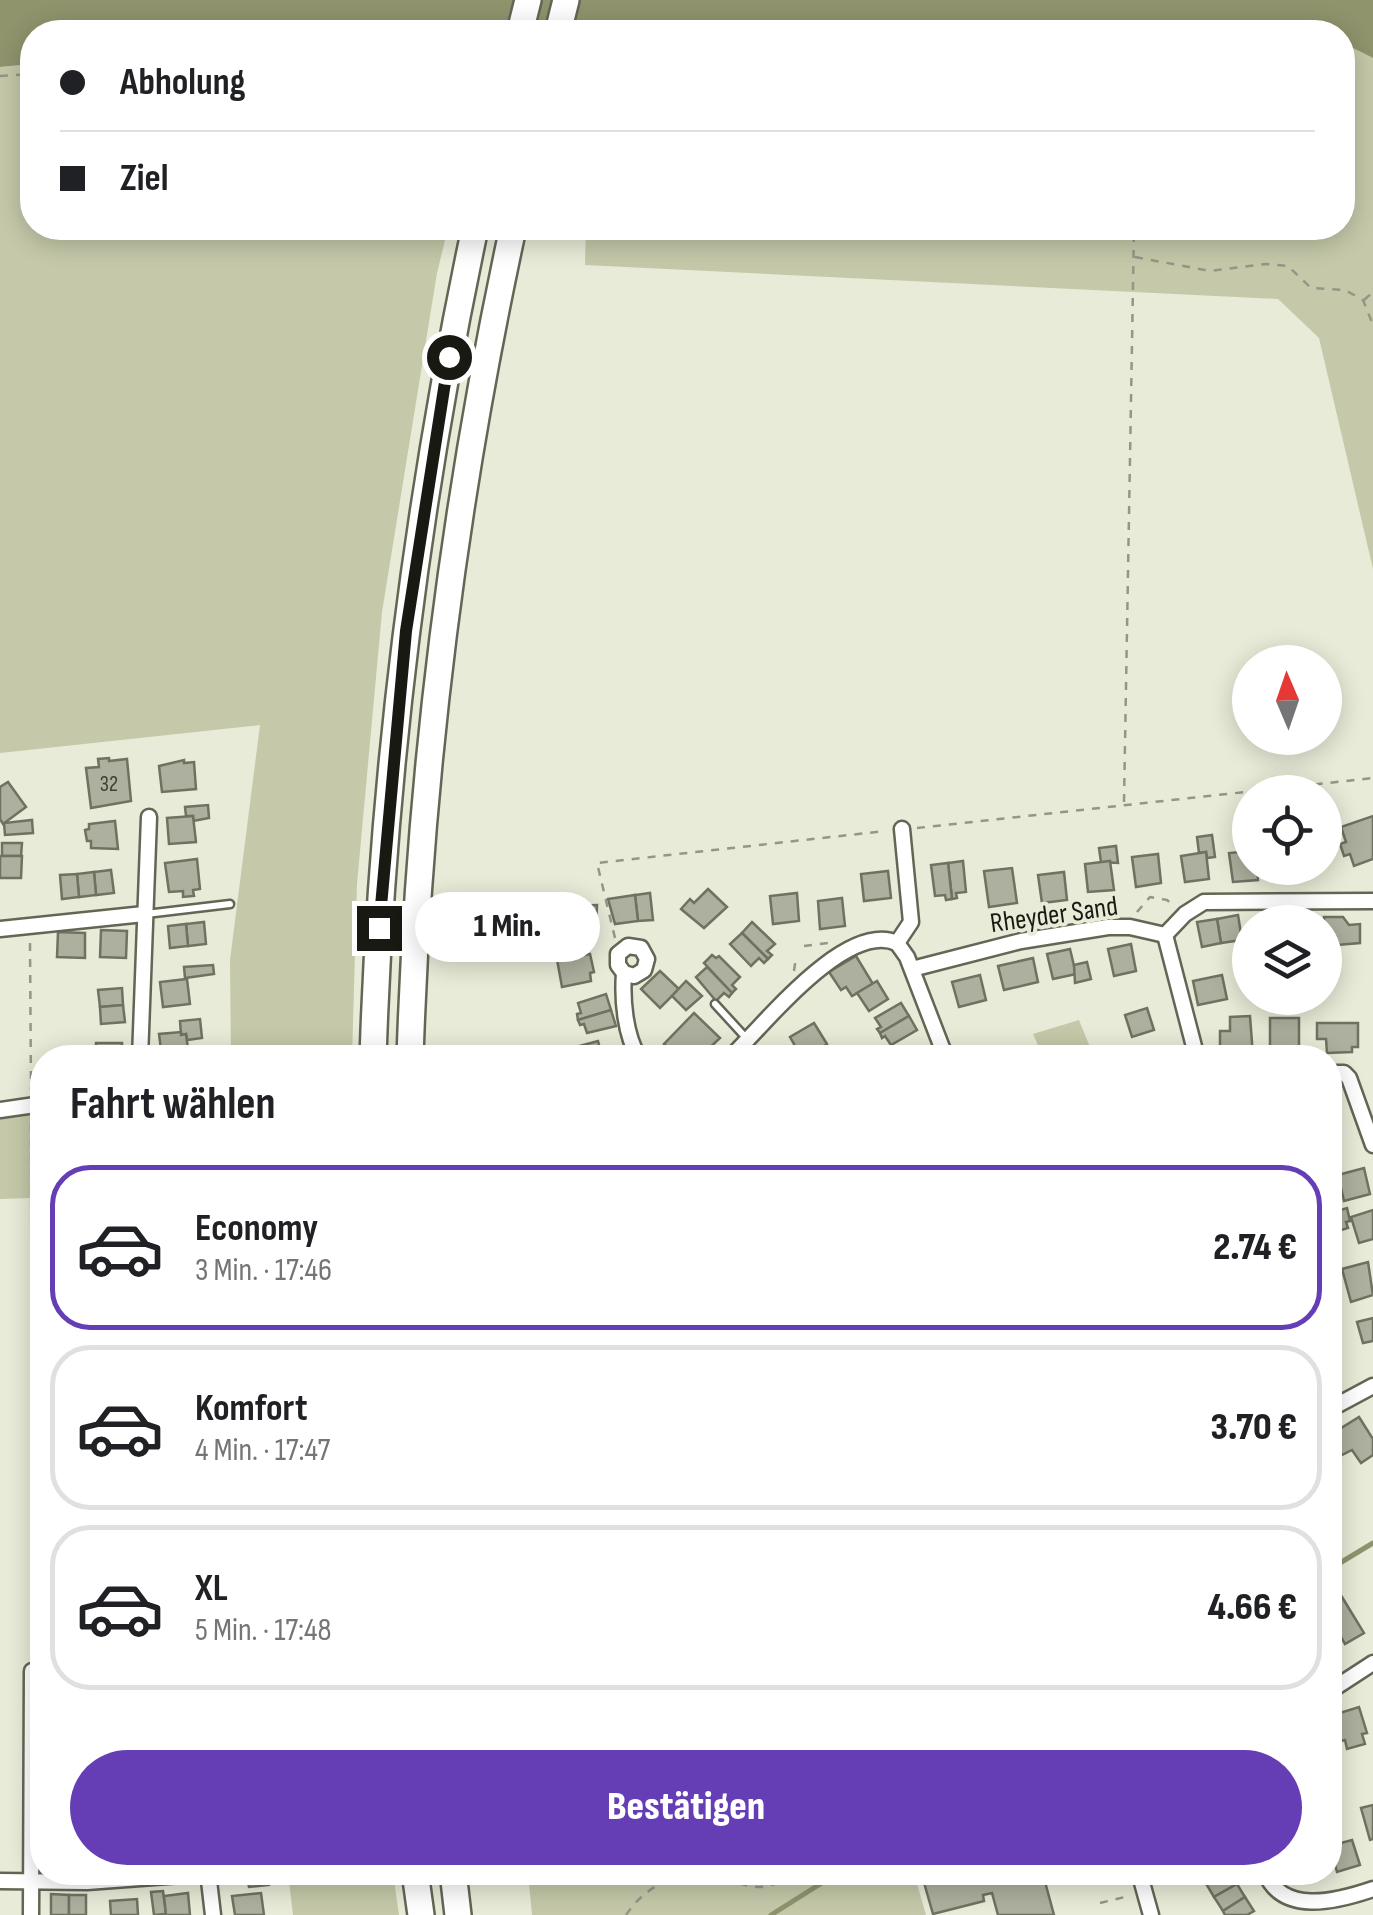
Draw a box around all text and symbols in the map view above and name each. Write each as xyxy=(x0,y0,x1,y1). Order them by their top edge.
text: Abholung xyxy=(120,60,246,105)
text: Ziel xyxy=(120,156,168,201)
route start xyxy=(427,335,472,380)
north arrow xyxy=(1232,645,1342,755)
map controls xyxy=(1232,645,1342,1015)
house number: 32 xyxy=(100,771,118,798)
button: locate xyxy=(1232,775,1342,885)
street label: Rheyder Sand xyxy=(988,890,1120,940)
callout: 1 Min. xyxy=(414,893,599,963)
button: layers xyxy=(1232,905,1342,1015)
route end xyxy=(357,906,402,951)
text: 1 Min. xyxy=(474,907,541,946)
text: Fahrt wählen xyxy=(70,1077,276,1132)
icon: car xyxy=(75,1203,165,1293)
text: Economy xyxy=(195,1206,318,1251)
text: 2.74 € xyxy=(1213,1225,1297,1270)
text: 3 Min. · 17:46 xyxy=(195,1251,332,1290)
icon: car xyxy=(75,1383,165,1473)
text: Komfort xyxy=(195,1386,307,1431)
text: 3.70 € xyxy=(1211,1405,1297,1450)
text: 4 Min. · 17:47 xyxy=(195,1431,330,1470)
icon: car xyxy=(75,1563,165,1653)
text: XL xyxy=(195,1566,228,1611)
text: 4.66 € xyxy=(1207,1585,1297,1630)
text: 5 Min. · 17:48 xyxy=(195,1611,331,1650)
button: Bestätigen xyxy=(70,1750,1302,1865)

